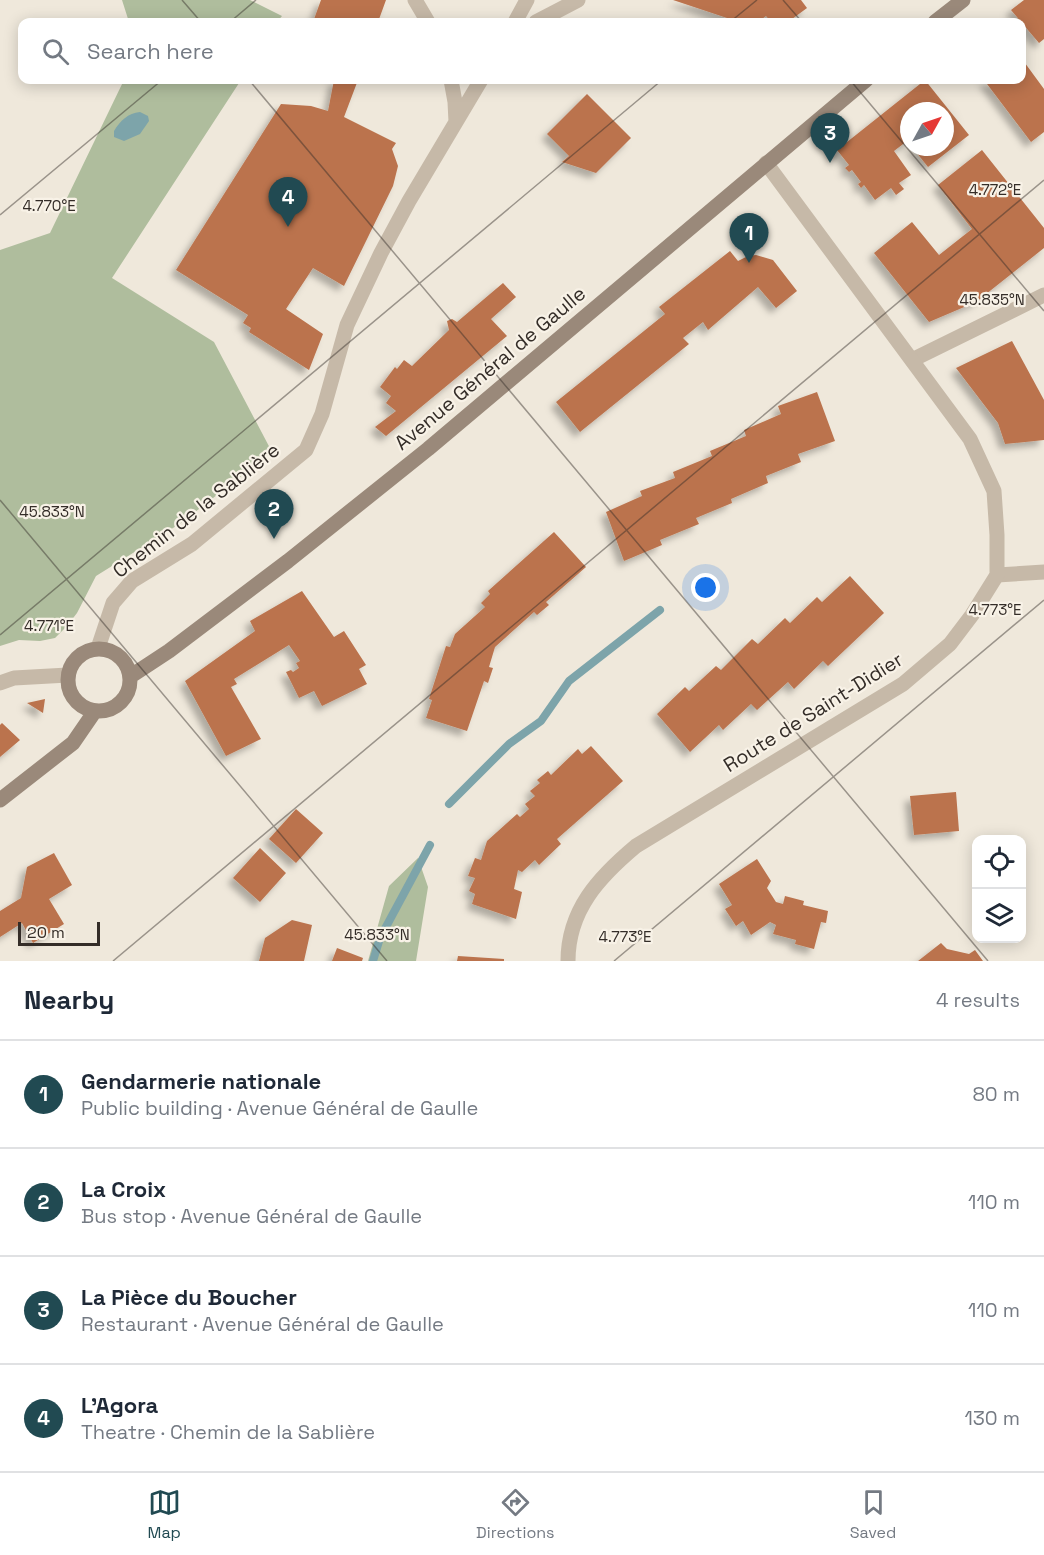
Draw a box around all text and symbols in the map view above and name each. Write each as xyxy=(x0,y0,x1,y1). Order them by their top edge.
search box xyxy=(18,18,1026,84)
icon: search xyxy=(39,35,72,68)
text: Search here xyxy=(87,37,214,65)
north arrow xyxy=(900,102,954,156)
pin: 3 xyxy=(810,114,850,163)
pin: 4 xyxy=(268,178,308,227)
text: 4.772°E xyxy=(969,180,1021,199)
text: 4.770°E xyxy=(22,196,76,215)
pin: 1 xyxy=(730,214,768,263)
street label: Avenue Général de Gaulle xyxy=(389,280,591,456)
text: 45.835°N xyxy=(959,290,1025,309)
street label: Chemin de la Sablière xyxy=(107,437,285,583)
pin: 2 xyxy=(254,490,294,539)
text: 45.833°N xyxy=(19,502,85,521)
your location xyxy=(691,573,720,602)
text: 4.773°E xyxy=(969,600,1021,619)
text: 4.771°E xyxy=(24,616,74,635)
street label: Route de Saint-Didier xyxy=(718,646,908,778)
map controls xyxy=(972,835,1026,943)
button: locate xyxy=(972,835,1026,889)
button: layers xyxy=(972,889,1026,943)
scale bar xyxy=(18,919,100,947)
text: 20 m xyxy=(27,922,65,943)
text: 45.833°N xyxy=(344,925,410,944)
text: 4.773°E xyxy=(599,927,651,946)
text: Nearby xyxy=(24,983,114,1017)
text: 4 results xyxy=(936,987,1020,1013)
text: Gendarmerie nationale xyxy=(81,1067,321,1095)
text: 1 xyxy=(39,1081,48,1107)
text: 80 m xyxy=(972,1081,1020,1107)
text: Public building · Avenue Général de Gaulle xyxy=(81,1095,478,1121)
text: La Croix xyxy=(81,1175,166,1203)
text: 2 xyxy=(38,1189,49,1215)
text: 110 m xyxy=(968,1189,1020,1215)
text: Bus stop · Avenue Général de Gaulle xyxy=(81,1203,422,1229)
text: La Pièce du Boucher xyxy=(81,1283,297,1311)
text: 3 xyxy=(37,1297,50,1323)
text: 110 m xyxy=(968,1297,1020,1323)
text: Restaurant · Avenue Général de Gaulle xyxy=(81,1311,444,1337)
text: L'Agora xyxy=(81,1391,158,1419)
text: 4 xyxy=(37,1405,50,1431)
text: 130 m xyxy=(964,1405,1020,1431)
text: Theatre · Chemin de la Sablière xyxy=(81,1419,375,1445)
tab: Map xyxy=(148,1486,181,1543)
tab: Directions xyxy=(476,1486,555,1543)
tab: Saved xyxy=(850,1486,896,1543)

